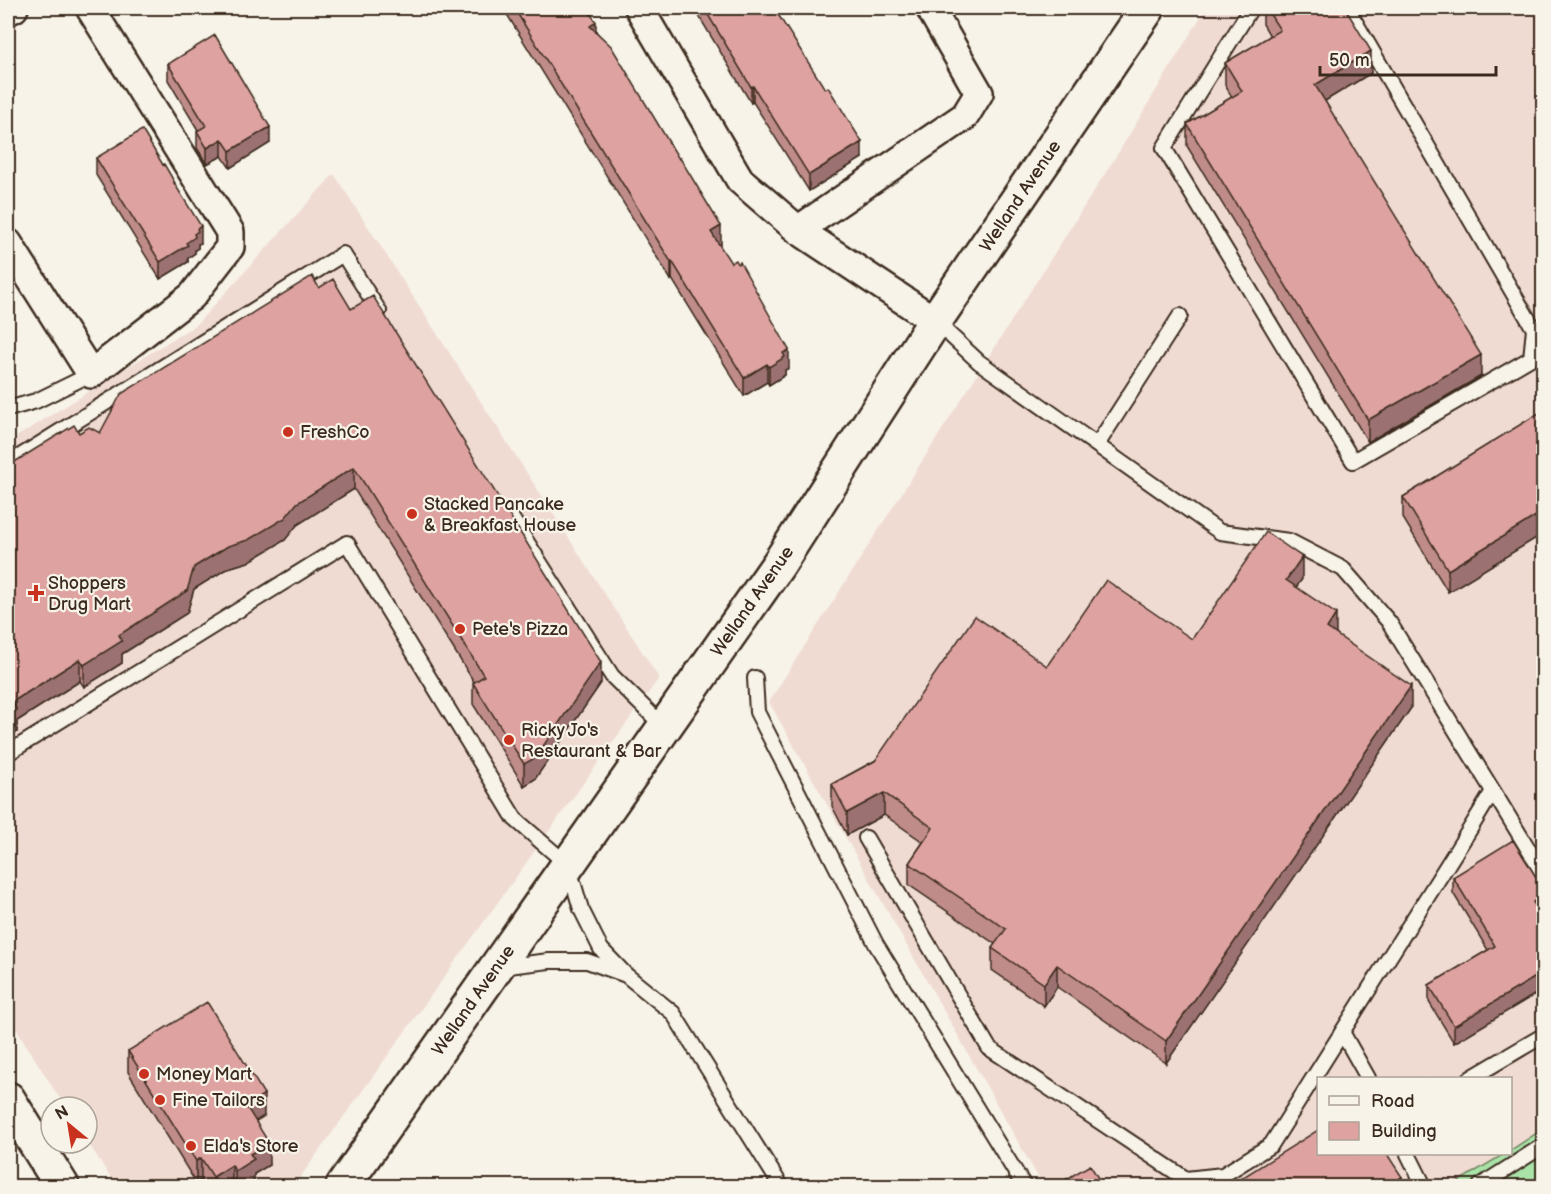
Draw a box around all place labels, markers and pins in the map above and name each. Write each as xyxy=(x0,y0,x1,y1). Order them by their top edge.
place label: FreshCo xyxy=(300,422,369,443)
marker: FreshCo xyxy=(281,425,295,439)
place label: Stacked Pancake & Breakfast House xyxy=(424,494,576,536)
marker: Stacked Pancake & Breakfast House xyxy=(405,507,419,521)
place label: Shoppers Drug Mart xyxy=(48,573,131,615)
marker: Shoppers Drug Mart xyxy=(29,586,43,600)
place label: Pete's Pizza xyxy=(472,619,568,640)
marker: Pete's Pizza xyxy=(453,622,467,636)
place label: Ricky Jo's Restaurant & Bar xyxy=(521,720,662,762)
marker: Ricky Jo's Restaurant & Bar xyxy=(502,733,516,747)
place label: Money Mart xyxy=(156,1064,253,1085)
marker: Money Mart xyxy=(137,1067,151,1081)
place label: Fine Tailors xyxy=(172,1090,265,1111)
marker: Fine Tailors xyxy=(153,1093,167,1107)
place label: Elda's Store xyxy=(203,1136,299,1157)
marker: Elda's Store xyxy=(184,1139,198,1153)

